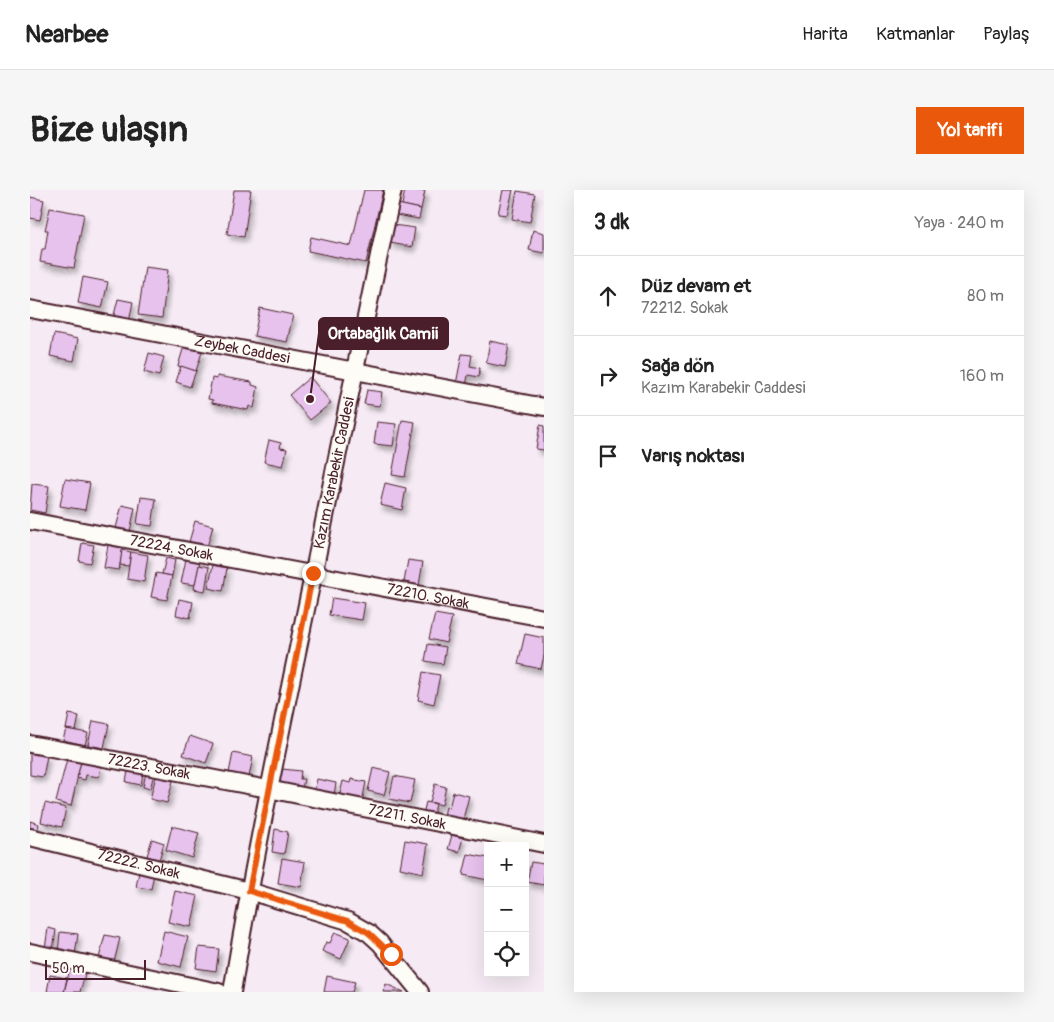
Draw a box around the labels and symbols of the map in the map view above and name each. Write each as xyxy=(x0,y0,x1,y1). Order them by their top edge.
callout: Ortabağlık Camii xyxy=(319,318,448,349)
text: Ortabağlık Camii xyxy=(328,324,439,344)
street label: Zeybek Caddesi xyxy=(193,332,292,368)
street label: Kazım Karabekir Caddesi xyxy=(310,395,359,551)
street label: 72224. Sokak xyxy=(128,531,216,566)
route end xyxy=(302,562,325,585)
street label: 72210. Sokak xyxy=(385,579,472,614)
street label: 72223. Sokak xyxy=(106,750,193,784)
street label: 72211. Sokak xyxy=(366,800,448,834)
street label: 72222. Sokak xyxy=(95,845,183,884)
route start xyxy=(380,943,403,966)
scale bar xyxy=(45,957,146,980)

